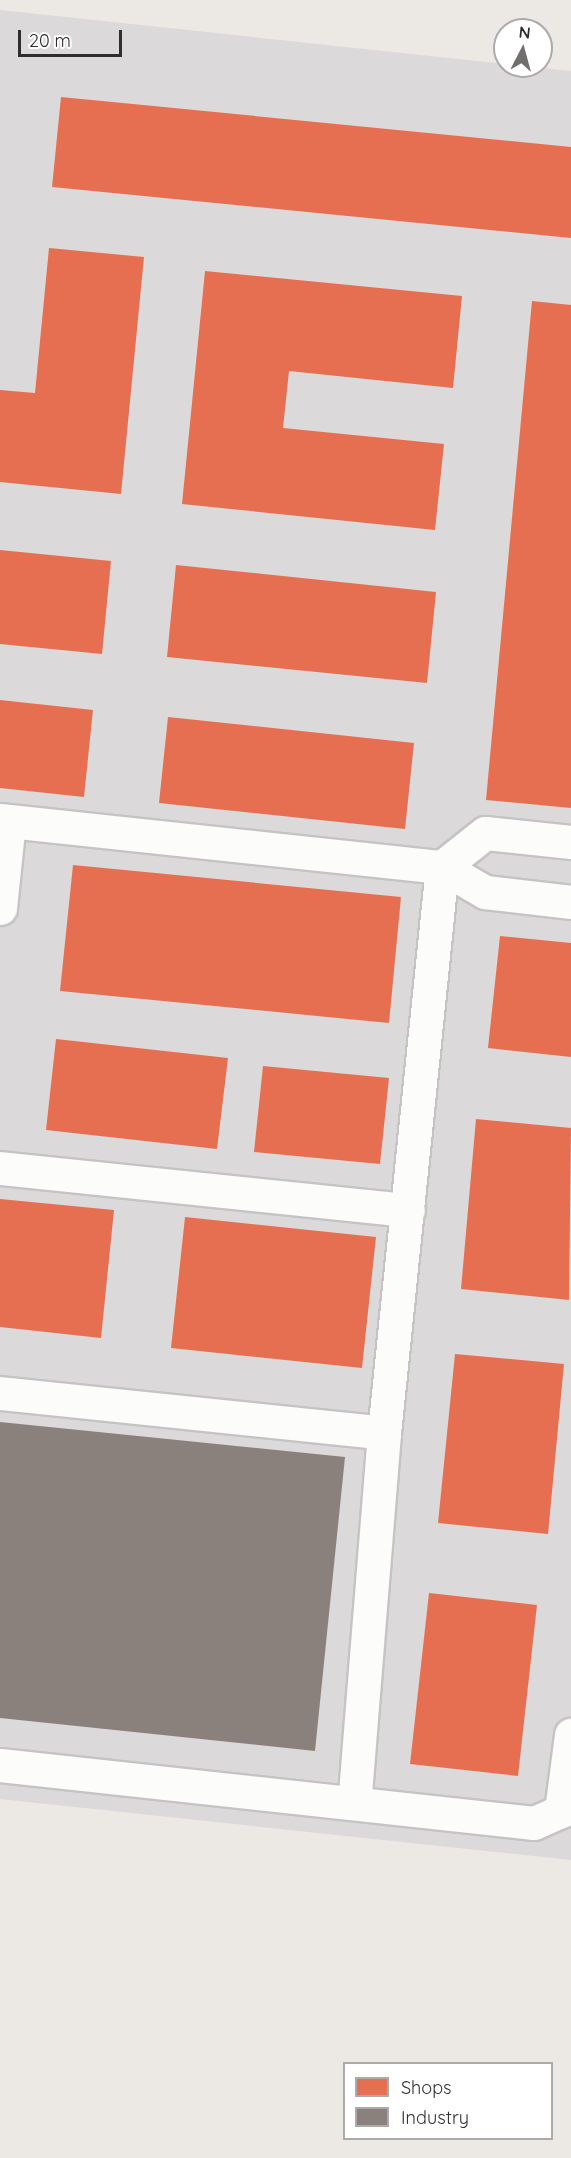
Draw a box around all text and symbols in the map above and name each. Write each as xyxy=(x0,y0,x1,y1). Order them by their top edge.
scale bar xyxy=(21,18,124,56)
north arrow xyxy=(493,18,553,78)
text: N xyxy=(518,22,532,43)
text: 20 m xyxy=(29,29,71,52)
legend xyxy=(343,2062,553,2140)
text: Shops xyxy=(401,2076,452,2099)
text: Industry xyxy=(401,2106,469,2129)

